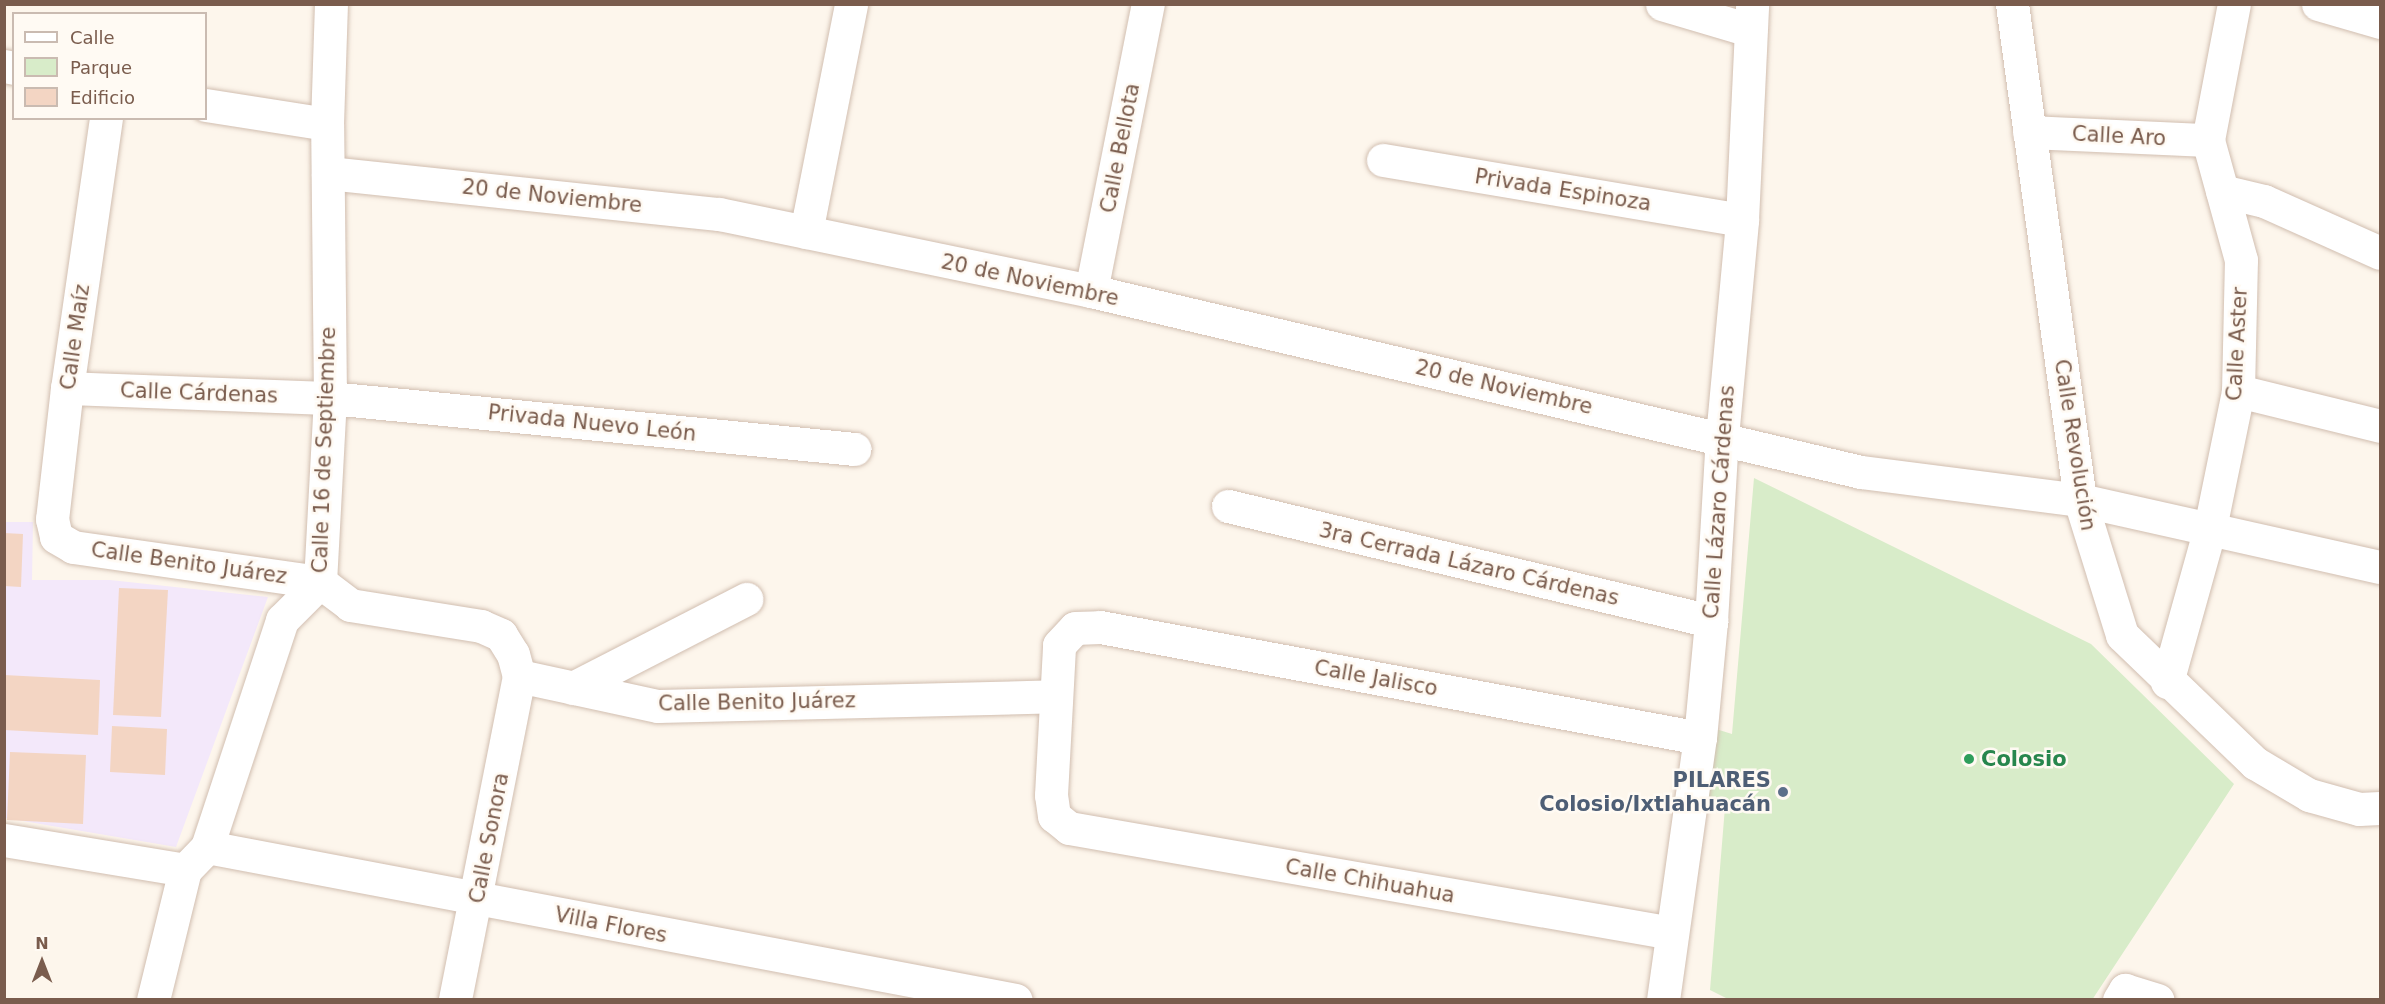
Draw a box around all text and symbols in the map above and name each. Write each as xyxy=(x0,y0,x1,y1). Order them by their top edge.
legend xyxy=(12,12,207,120)
text: Calle xyxy=(70,27,115,48)
text: Parque xyxy=(70,57,132,78)
street label: Calle Bellota xyxy=(1095,81,1145,215)
text: Edificio xyxy=(70,87,135,108)
street label: Calle Aro xyxy=(2071,121,2167,151)
street label: Privada Espinoza xyxy=(1473,164,1653,216)
street label: 20 de Noviembre xyxy=(461,174,643,218)
street label: 20 de Noviembre xyxy=(939,249,1121,311)
street label: Calle Maíz xyxy=(55,282,95,392)
street label: Calle Aster xyxy=(2221,286,2253,402)
street label: Calle 16 de Septiembre xyxy=(307,326,341,574)
street label: 20 de Noviembre xyxy=(1413,354,1595,420)
street label: Calle Revolución xyxy=(2049,357,2101,533)
street label: Calle Cárdenas xyxy=(120,378,278,408)
street label: Calle Lázaro Cárdenas xyxy=(1698,384,1740,620)
street label: Privada Nuevo León xyxy=(487,400,697,446)
street label: 3ra Cerrada Lázaro Cárdenas xyxy=(1317,517,1621,611)
street label: Calle Benito Juárez xyxy=(89,537,289,589)
street label: Calle Jalisco xyxy=(1312,655,1440,701)
street label: Calle Benito Juárez xyxy=(658,688,856,716)
place label: Colosio xyxy=(1981,746,2067,772)
marker: Colosio xyxy=(1962,752,1976,766)
place label: PILARES Colosio/Ixtlahuacán xyxy=(1539,767,1771,817)
street label: Calle Sonora xyxy=(464,770,514,906)
marker: PILARES Colosio/Ixtlahuacán xyxy=(1776,785,1790,799)
street label: Calle Chihuahua xyxy=(1283,854,1457,908)
street label: Villa Flores xyxy=(553,902,669,948)
north arrow xyxy=(12,932,72,992)
text: N xyxy=(35,934,49,953)

